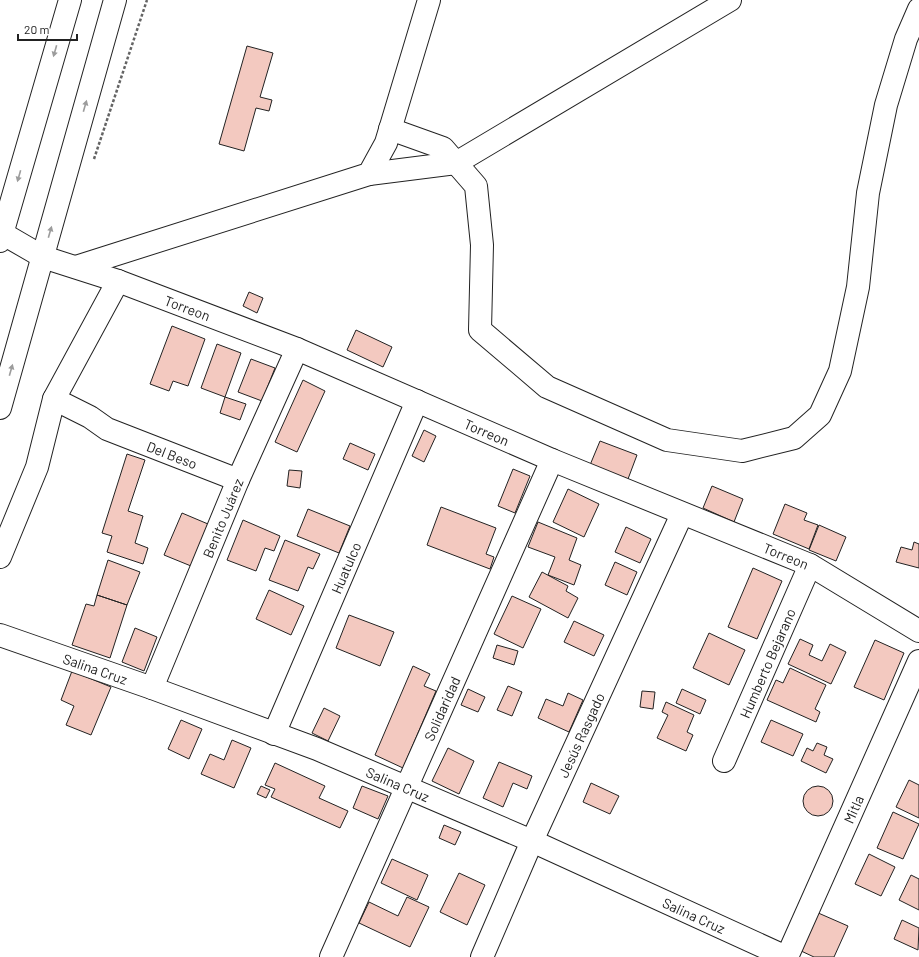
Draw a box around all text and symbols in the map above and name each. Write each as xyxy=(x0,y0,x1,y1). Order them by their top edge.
scale bar xyxy=(18,16,77,42)
text: 20 m xyxy=(24,22,50,36)
one-way arrow xyxy=(52,45,58,57)
one-way arrow xyxy=(82,100,88,112)
one-way arrow xyxy=(16,170,22,182)
one-way arrow xyxy=(47,225,53,237)
street label: Torreon xyxy=(162,291,213,324)
one-way arrow xyxy=(8,364,14,376)
street label: Torreon xyxy=(462,414,512,449)
street label: Del Beso xyxy=(145,437,200,472)
street label: Benito Juárez xyxy=(198,476,246,560)
street label: Huatulco xyxy=(327,539,364,596)
street label: Torreon xyxy=(761,539,811,572)
street label: Humberto Bejarano xyxy=(735,606,798,720)
street label: Salina Cruz xyxy=(61,649,130,687)
street label: Solidaridad xyxy=(420,674,463,743)
street label: Jesús Rasgado xyxy=(554,690,607,780)
street label: Salina Cruz xyxy=(364,763,432,805)
street label: Mitla xyxy=(839,792,867,826)
street label: Salina Cruz xyxy=(660,893,728,937)

